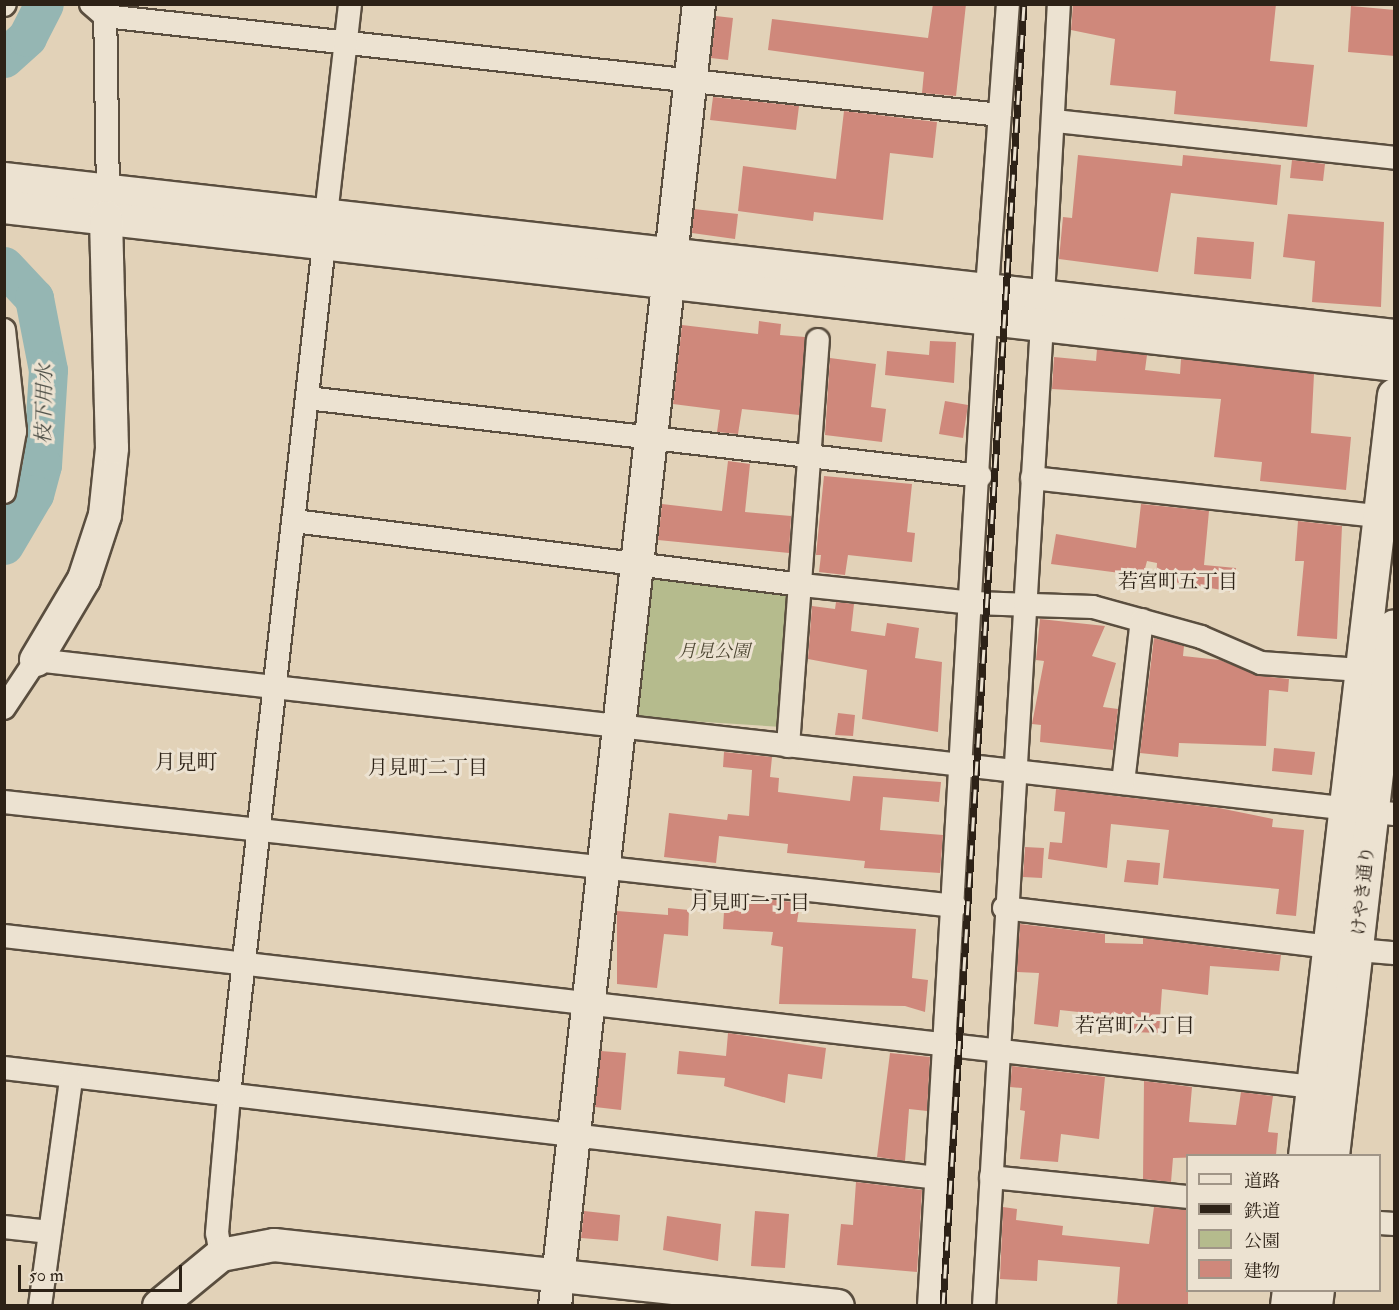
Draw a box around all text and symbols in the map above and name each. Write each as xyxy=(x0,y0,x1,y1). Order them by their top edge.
water label: 枝下用水 xyxy=(31,364,57,444)
district label: 若宮町五丁目 xyxy=(1118,569,1238,593)
park label: 月見公園 xyxy=(678,641,750,663)
district label: 月見町 xyxy=(155,750,217,776)
district label: 月見町二丁目 xyxy=(368,755,488,779)
street label: けやき通り xyxy=(1349,845,1379,937)
district label: 月見町一丁目 xyxy=(690,890,810,914)
district label: 若宮町六丁目 xyxy=(1075,1013,1195,1037)
legend xyxy=(1186,1154,1381,1292)
text: 道路 xyxy=(1244,1170,1280,1193)
text: 鉄道 xyxy=(1244,1200,1280,1223)
text: 公園 xyxy=(1244,1230,1280,1253)
scale bar xyxy=(21,1253,184,1291)
text: 建物 xyxy=(1244,1260,1280,1283)
text: 50 m xyxy=(29,1264,64,1287)

